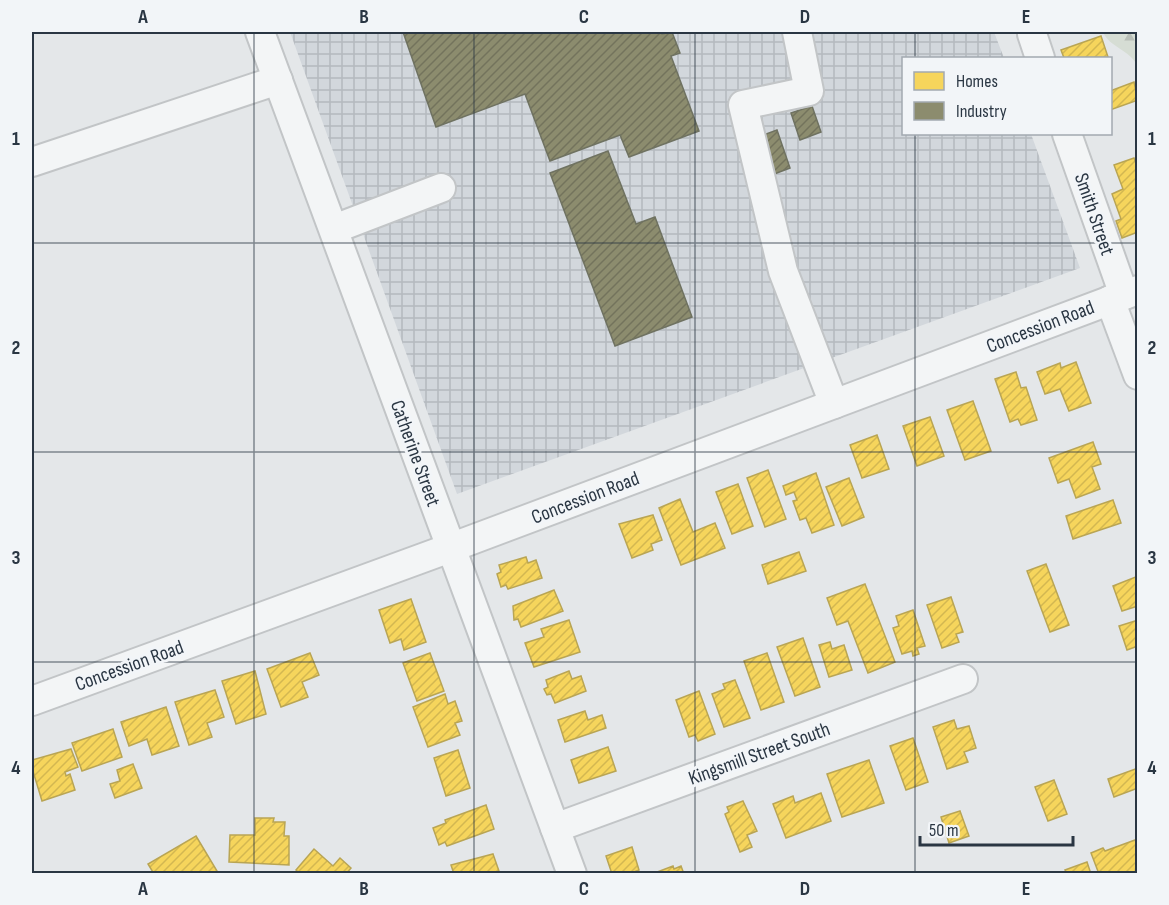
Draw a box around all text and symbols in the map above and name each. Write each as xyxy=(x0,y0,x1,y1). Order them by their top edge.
text: A xyxy=(137,5,148,29)
text: B xyxy=(359,5,369,29)
text: C xyxy=(579,5,589,29)
text: D xyxy=(800,5,810,29)
text: E xyxy=(1022,5,1030,29)
legend xyxy=(902,57,1112,135)
text: Homes xyxy=(956,71,998,92)
text: Industry xyxy=(956,101,1007,122)
text: 1 xyxy=(12,127,20,151)
text: 1 xyxy=(1148,127,1156,151)
street label: Smith Street xyxy=(1069,170,1119,258)
street label: Concession Road xyxy=(983,295,1098,358)
text: 2 xyxy=(12,336,20,360)
text: 2 xyxy=(1148,336,1156,360)
street label: Catherine Street xyxy=(385,397,445,510)
street label: Concession Road xyxy=(528,466,643,529)
text: 3 xyxy=(12,546,21,570)
text: 3 xyxy=(1148,546,1157,570)
street label: Concession Road xyxy=(72,635,187,697)
street label: Kingsmill Street South xyxy=(685,717,833,791)
text: 4 xyxy=(11,756,21,780)
text: 4 xyxy=(1147,756,1157,780)
scale bar xyxy=(920,809,1073,847)
text: 50 m xyxy=(929,820,959,841)
text: A xyxy=(137,877,148,901)
text: B xyxy=(359,877,369,901)
text: C xyxy=(579,877,589,901)
text: D xyxy=(800,877,810,901)
text: E xyxy=(1022,877,1030,901)

